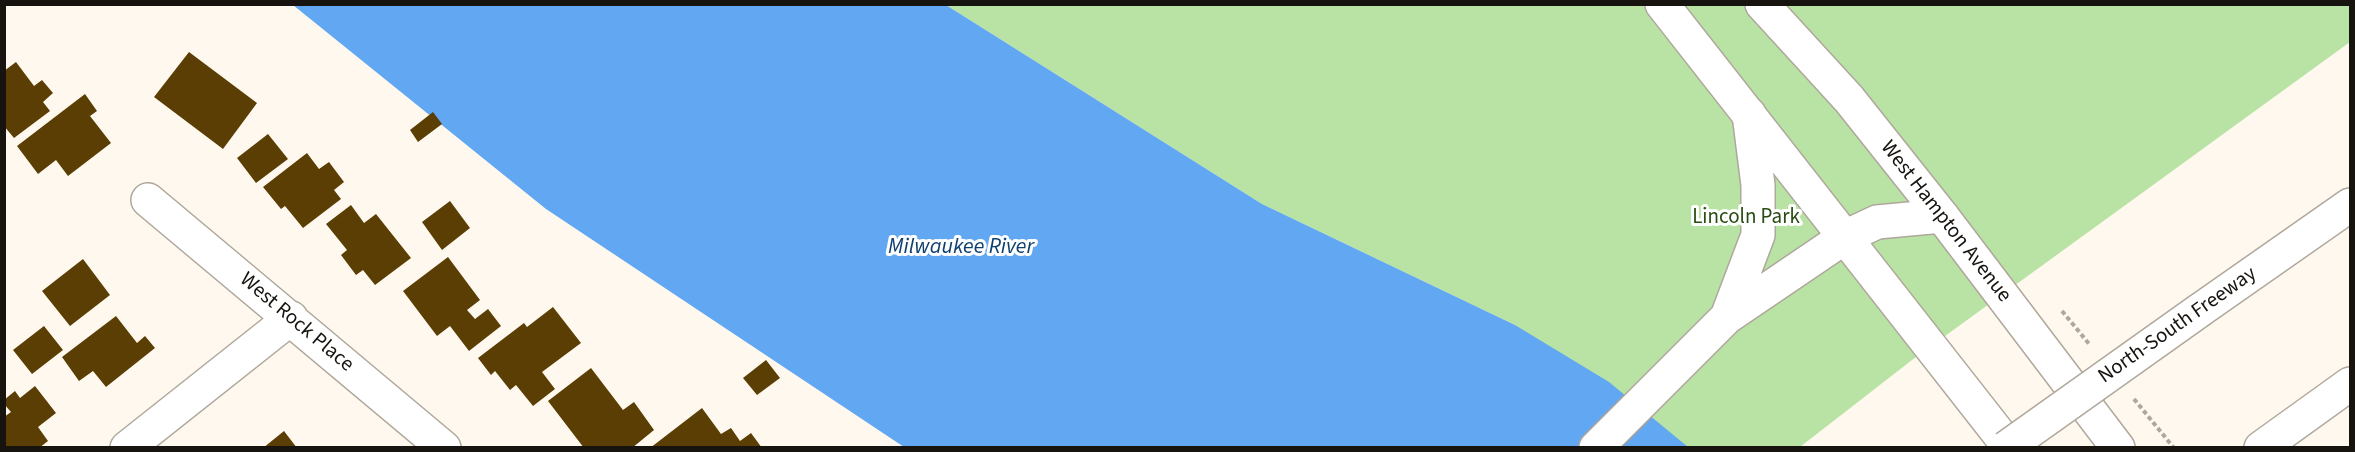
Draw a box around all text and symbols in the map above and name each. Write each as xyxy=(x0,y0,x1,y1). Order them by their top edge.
street label: West Hampton Avenue xyxy=(1874,136,2016,308)
park label: Lincoln Park xyxy=(1692,205,1800,231)
water label: Milwaukee River xyxy=(888,235,1034,261)
street label: North-South Freeway xyxy=(2094,262,2262,390)
street label: West Rock Place xyxy=(234,268,358,378)

